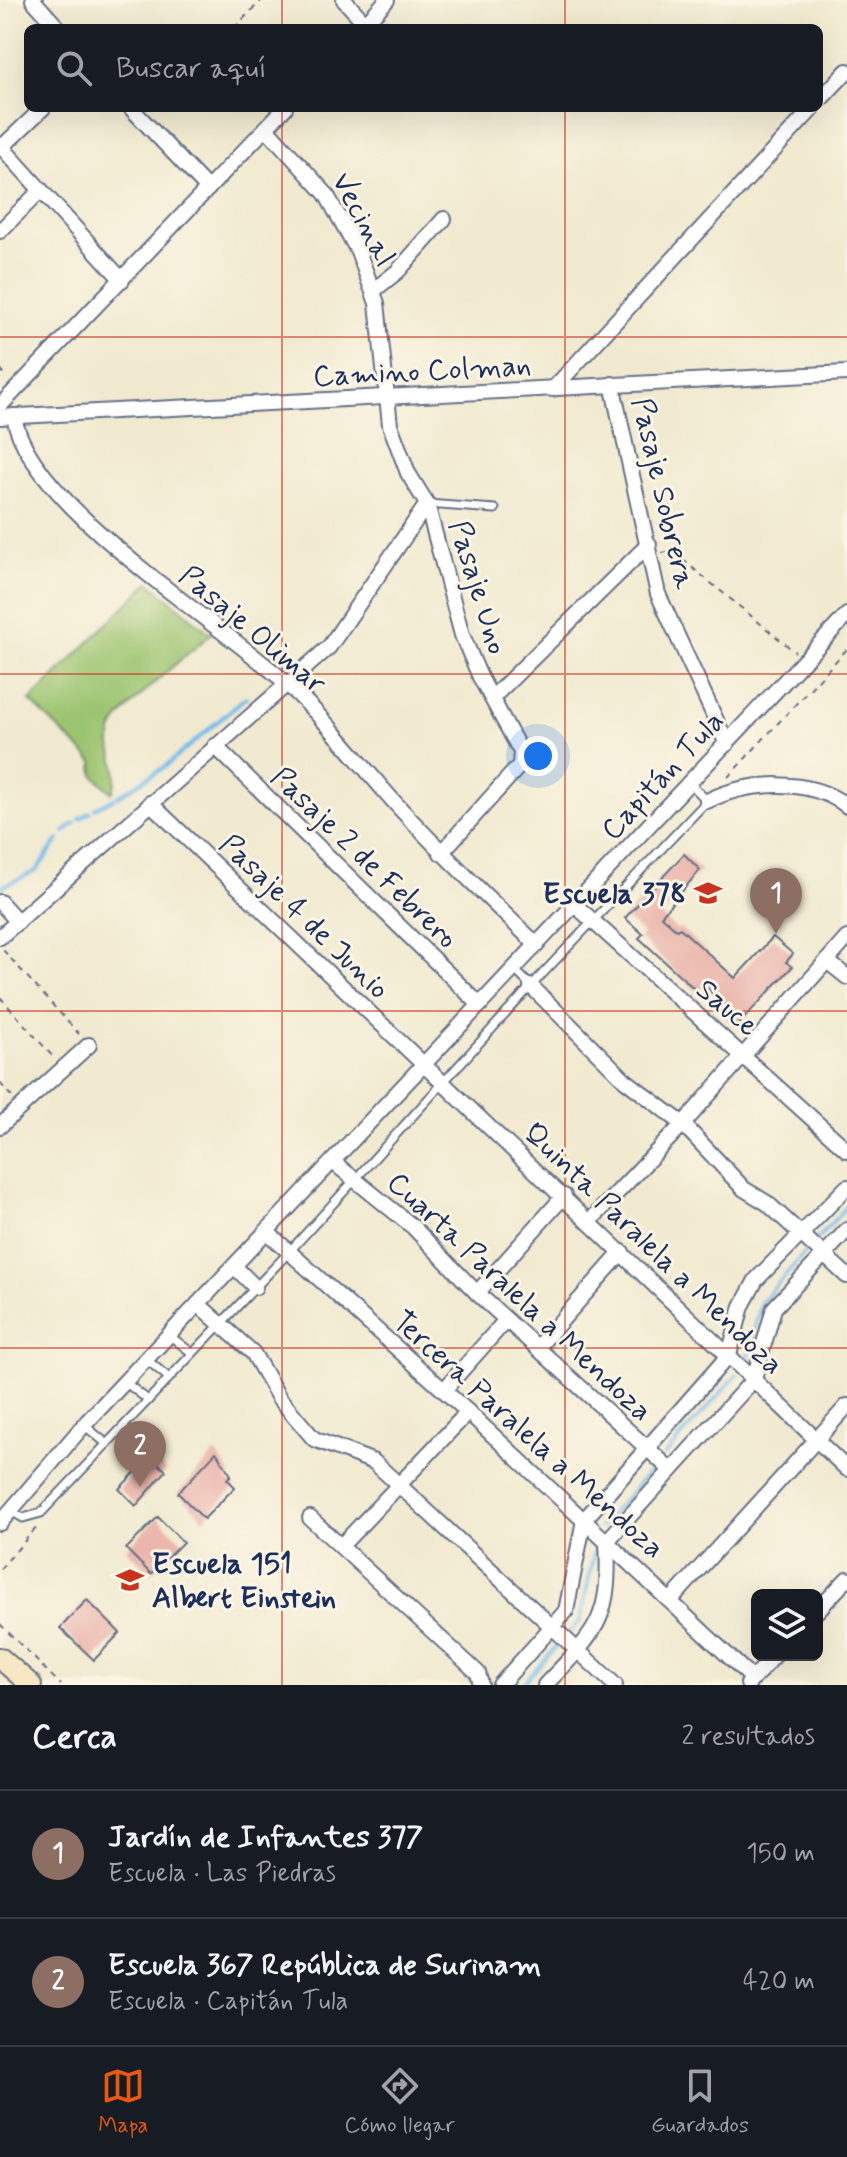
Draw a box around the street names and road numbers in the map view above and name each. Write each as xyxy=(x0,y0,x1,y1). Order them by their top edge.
street label: Vecinal xyxy=(322,166,404,274)
street label: Camino Colman xyxy=(312,346,532,397)
street label: Pasaje Sobrera xyxy=(622,394,704,594)
street label: Pasaje Uno xyxy=(439,516,516,659)
street label: Pasaje Olimar xyxy=(170,557,334,704)
street label: Capitán Tula xyxy=(593,703,733,849)
street label: Pasaje 2 de Febrero xyxy=(262,759,466,958)
street label: Pasaje 4 de Junio xyxy=(210,826,398,1008)
street label: Sauce xyxy=(688,971,767,1046)
street label: Quinta Paralela a Mendoza xyxy=(514,1114,792,1384)
street label: Cuarta Paralela a Mendoza xyxy=(378,1164,660,1430)
street label: Tercera Paralela a Mendoza xyxy=(384,1302,672,1568)

